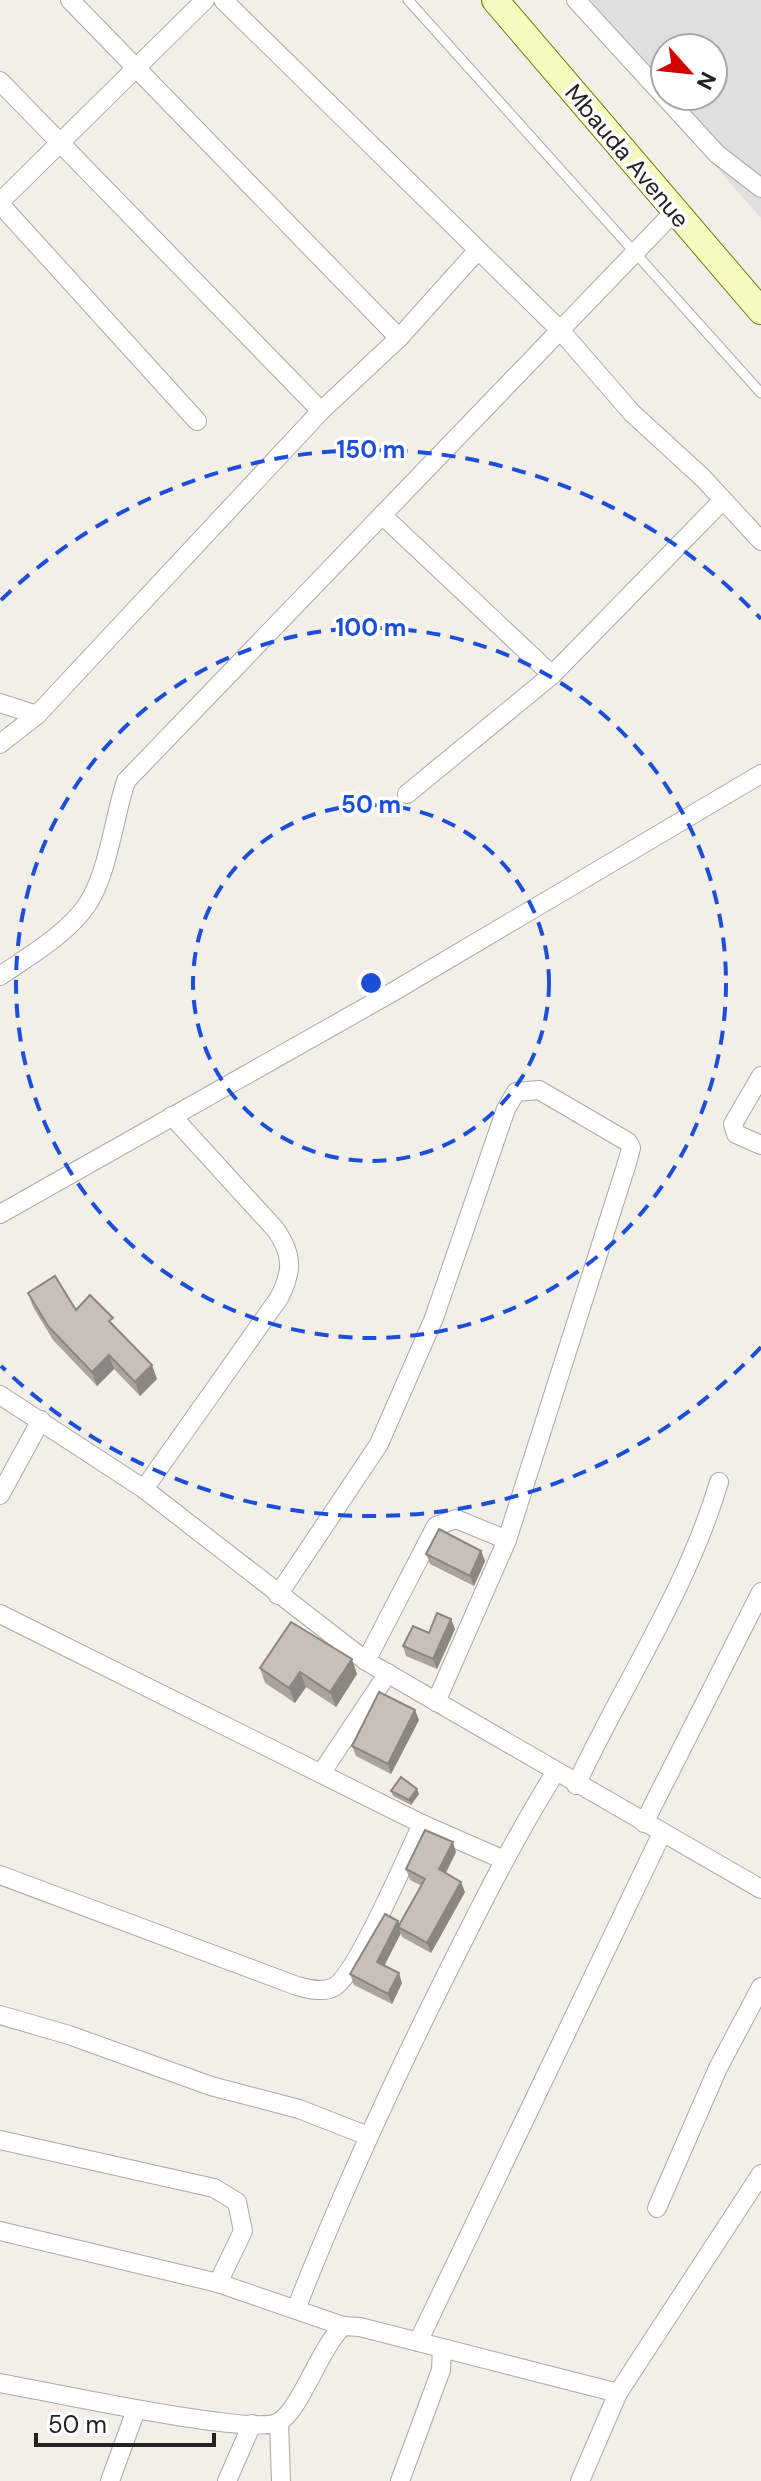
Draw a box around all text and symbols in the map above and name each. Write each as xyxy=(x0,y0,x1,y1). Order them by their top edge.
north arrow xyxy=(649,32,729,112)
text: N xyxy=(690,67,723,95)
street label: Mbauda Avenue xyxy=(558,78,696,234)
text: 150 m xyxy=(337,434,405,465)
text: 100 m xyxy=(336,612,406,643)
text: 50 m xyxy=(341,789,401,820)
centre of rings xyxy=(357,969,385,997)
scale bar xyxy=(36,2397,214,2447)
text: 50 m xyxy=(48,2409,107,2440)

